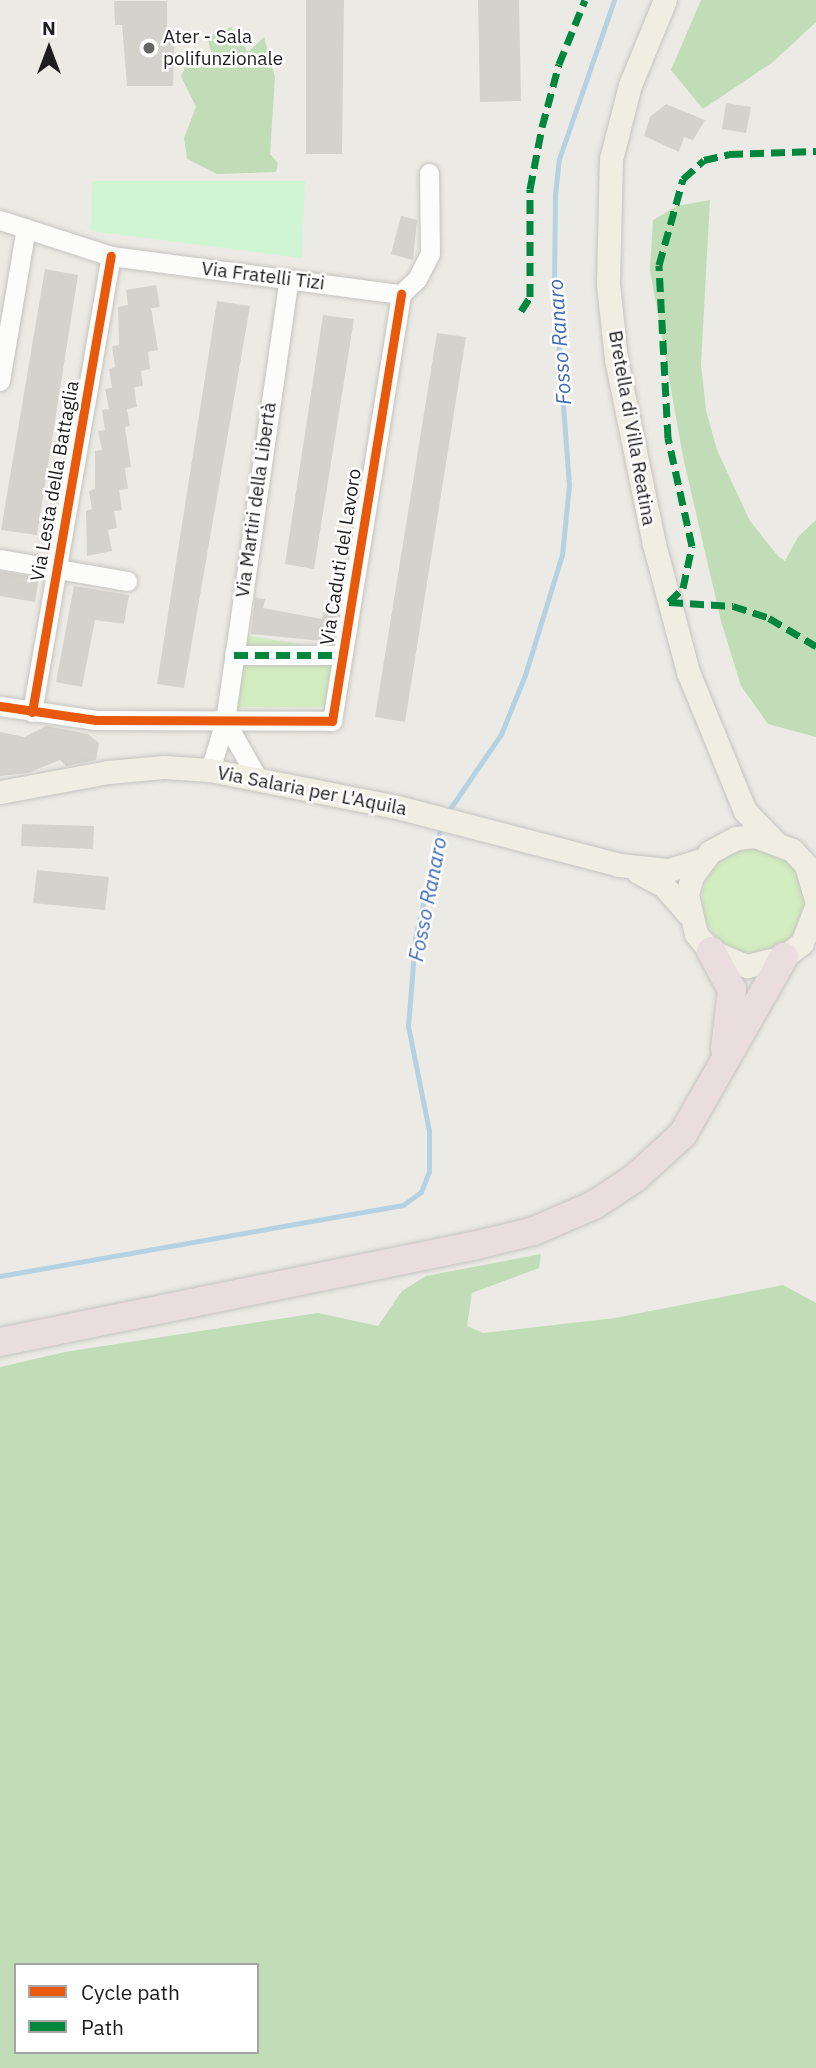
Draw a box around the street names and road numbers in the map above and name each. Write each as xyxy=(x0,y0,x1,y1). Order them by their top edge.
street label: Via Fratelli Tizi xyxy=(200,257,326,295)
street label: Bretella di Villa Reatina xyxy=(604,329,660,527)
street label: Via Lesta della Battaglia xyxy=(26,379,84,583)
street label: Via Martiri della Libertà xyxy=(231,401,281,599)
street label: Via Caduti del Lavoro xyxy=(316,467,366,647)
street label: Via Salaria per L'Aquila xyxy=(215,761,409,821)

